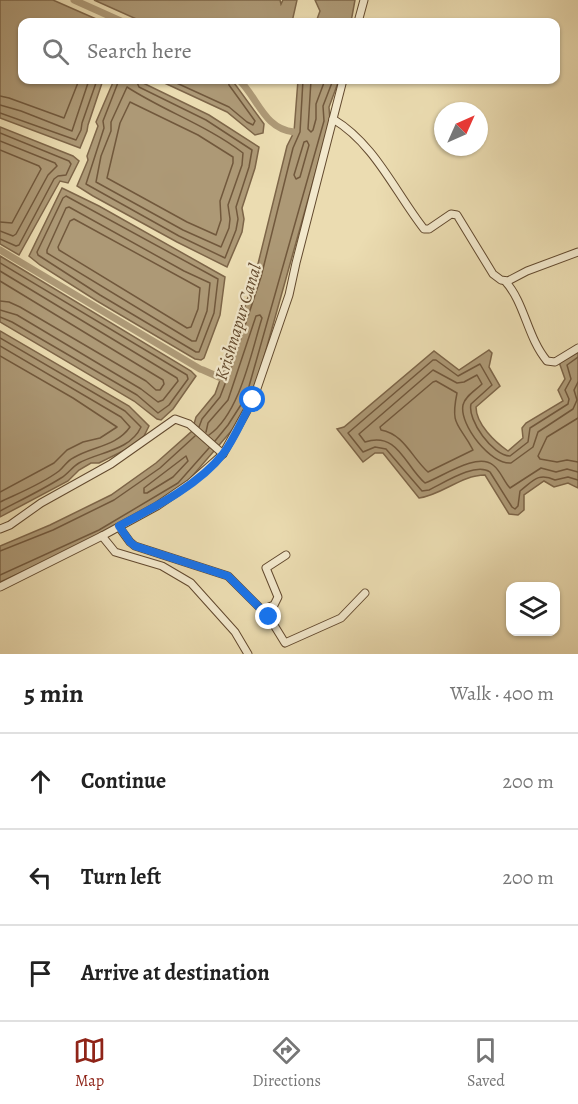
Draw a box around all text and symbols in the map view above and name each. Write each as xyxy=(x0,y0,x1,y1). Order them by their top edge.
search box xyxy=(18,18,560,84)
icon: search xyxy=(39,35,72,68)
text: Search here xyxy=(87,36,192,66)
north arrow xyxy=(434,102,488,156)
water label: Krishnapur Canal xyxy=(209,260,267,383)
route start xyxy=(239,386,265,412)
map controls xyxy=(506,582,560,636)
button: layers xyxy=(506,582,560,636)
route end xyxy=(255,603,281,629)
text: 5 min xyxy=(24,676,84,711)
text: Walk · 400 m xyxy=(450,680,554,707)
icon: ahead xyxy=(24,765,57,798)
text: Continue xyxy=(81,766,166,796)
text: 200 m xyxy=(503,768,554,795)
icon: left xyxy=(24,861,57,894)
text: Turn left xyxy=(81,862,161,892)
text: 200 m xyxy=(503,864,554,891)
icon: arrive xyxy=(24,957,57,990)
text: Arrive at destination xyxy=(81,958,270,988)
tab: Map xyxy=(73,1034,106,1092)
tab: Directions xyxy=(252,1034,321,1092)
tab: Saved xyxy=(467,1034,505,1092)

